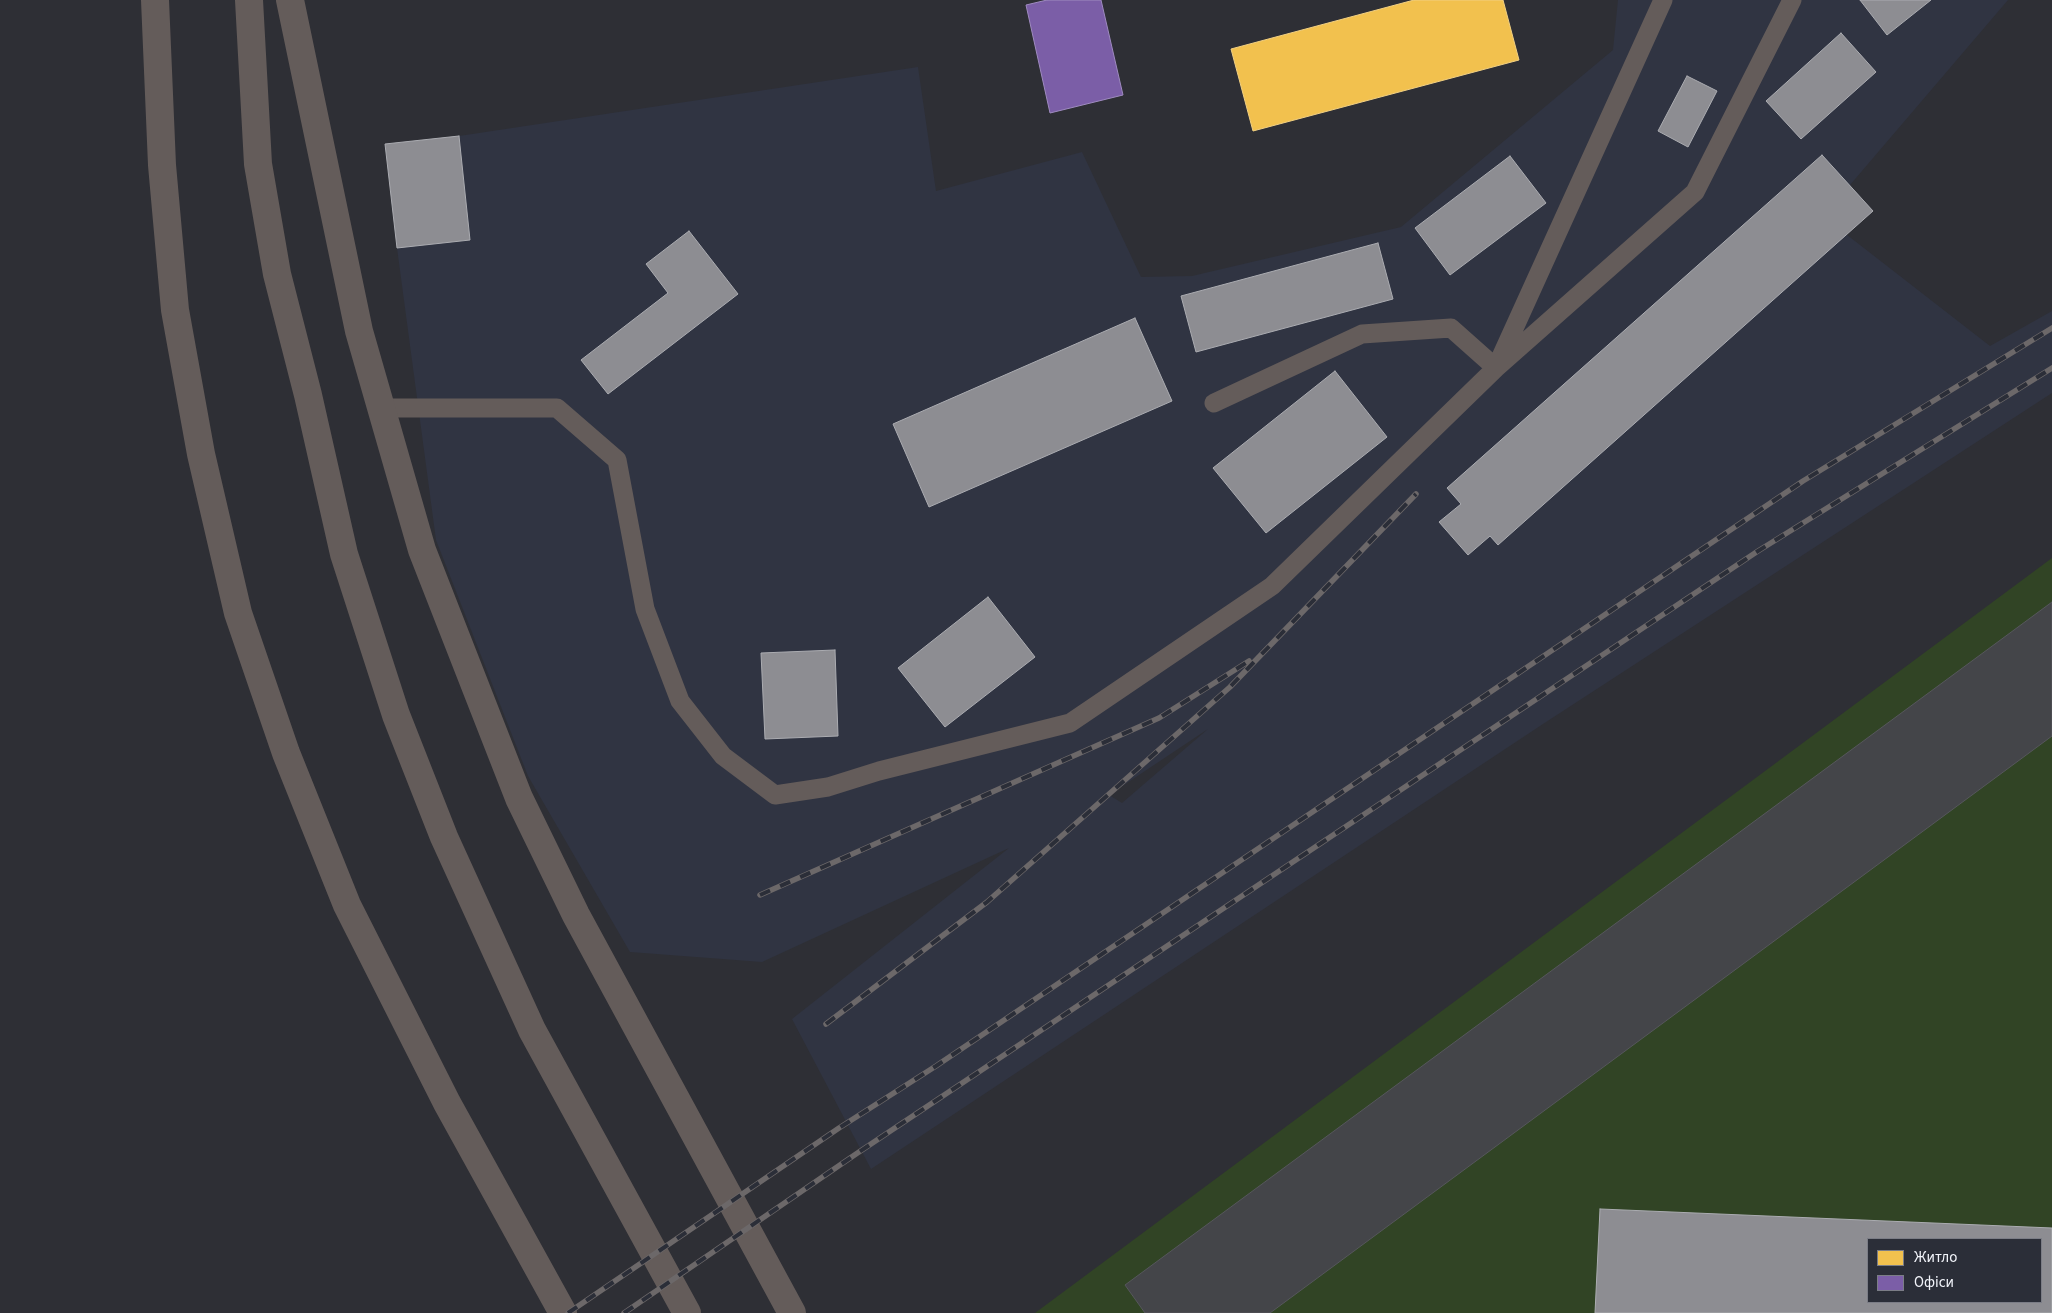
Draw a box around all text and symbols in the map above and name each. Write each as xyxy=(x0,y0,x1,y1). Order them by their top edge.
legend xyxy=(1867,1238,2042,1303)
text: Житло xyxy=(1914,1247,1957,1268)
text: Офіси xyxy=(1914,1272,1954,1293)

